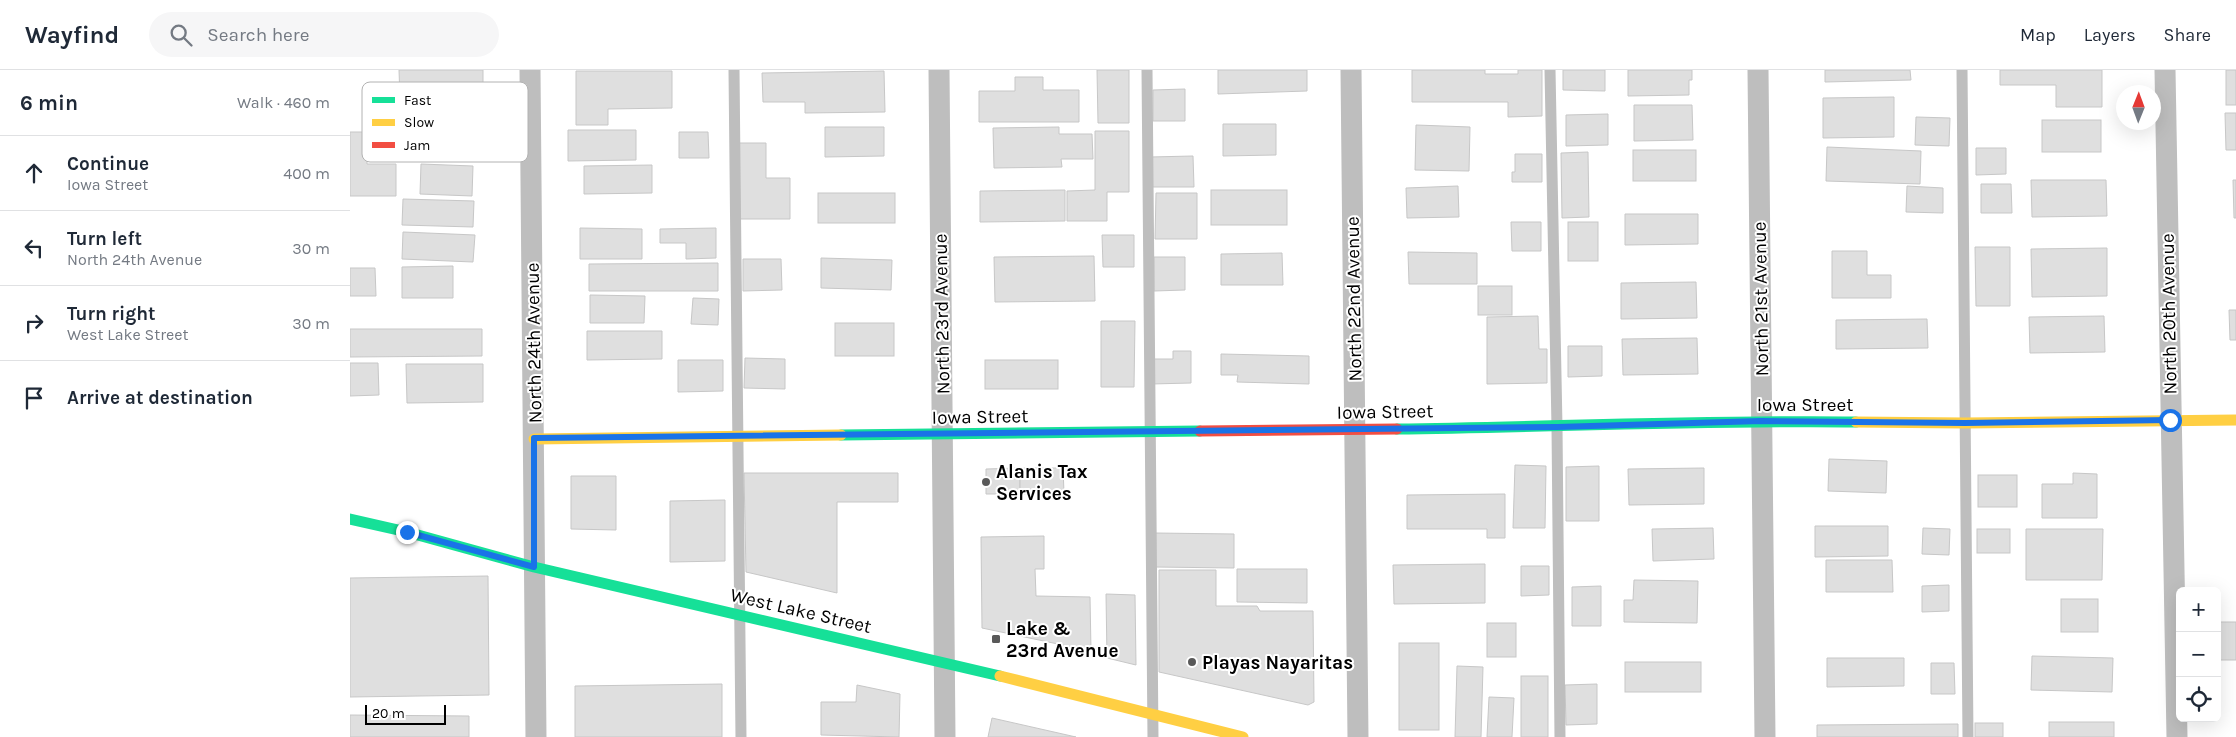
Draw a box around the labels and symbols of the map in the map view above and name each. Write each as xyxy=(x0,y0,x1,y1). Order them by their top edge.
legend xyxy=(362,82,528,162)
north arrow xyxy=(2116,85,2161,130)
text: Fast xyxy=(404,92,431,109)
text: Slow xyxy=(404,114,434,131)
text: Jam xyxy=(404,137,430,154)
street label: North 22nd Avenue xyxy=(1342,216,1366,382)
street label: North 21st Avenue xyxy=(1749,221,1773,377)
street label: North 23rd Avenue xyxy=(930,233,954,395)
street label: North 20th Avenue xyxy=(2157,233,2181,395)
street label: North 24th Avenue xyxy=(522,262,546,423)
street label: Iowa Street xyxy=(1757,394,1853,416)
street label: Iowa Street xyxy=(1337,400,1434,424)
street label: Iowa Street xyxy=(932,405,1029,429)
route start xyxy=(2159,409,2182,432)
place label: Alanis Tax Services xyxy=(996,461,1088,505)
marker: Alanis Tax Services xyxy=(980,476,992,488)
route end xyxy=(396,521,419,544)
street label: West Lake Street xyxy=(728,584,874,638)
place label: Lake & 23rd Avenue xyxy=(1006,618,1119,662)
marker: Lake & 23rd Avenue xyxy=(990,633,1002,645)
place label: Playas Nayaritas xyxy=(1202,652,1353,674)
marker: Playas Nayaritas xyxy=(1186,656,1198,668)
scale bar xyxy=(365,702,446,725)

